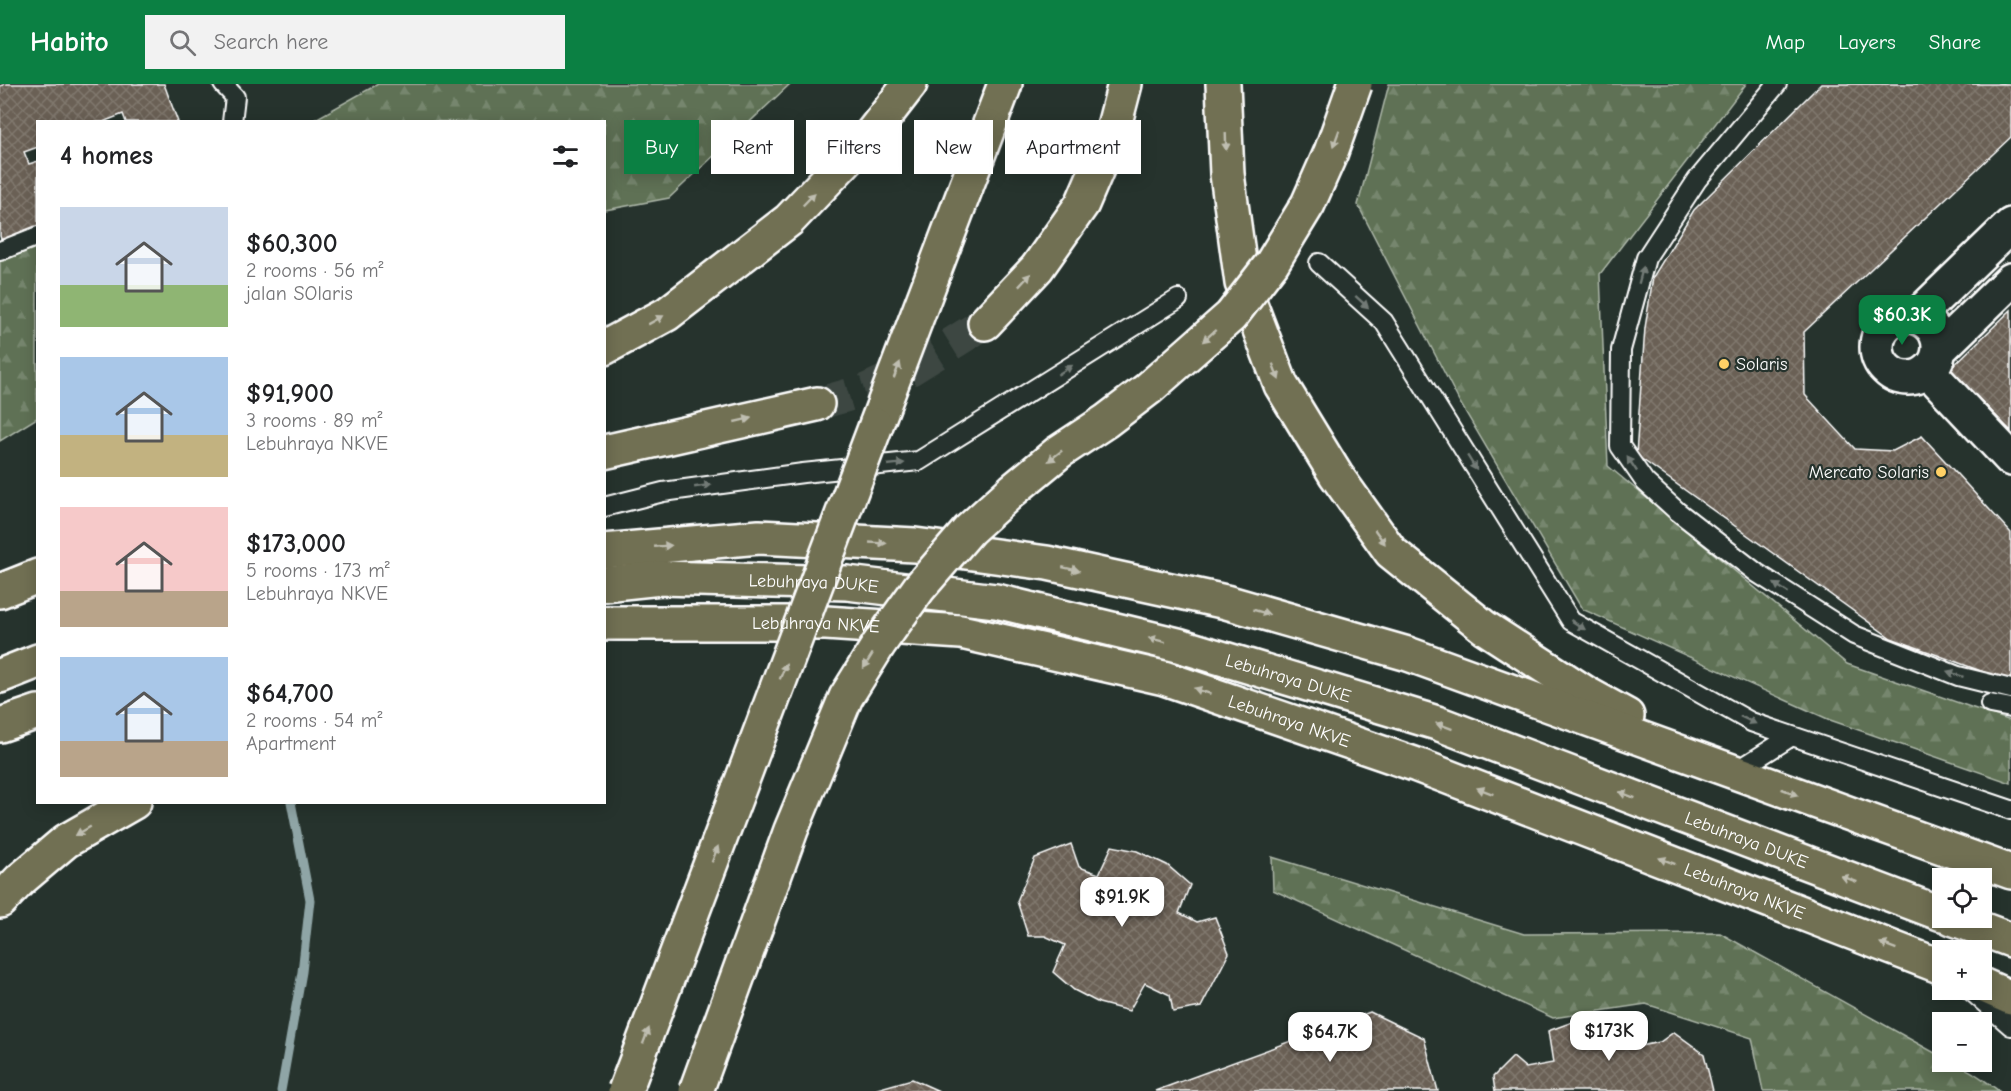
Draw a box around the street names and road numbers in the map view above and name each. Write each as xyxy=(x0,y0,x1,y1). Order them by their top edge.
street label: Lebuhraya DUKE xyxy=(748,570,880,597)
street label: Lebuhraya NKVE xyxy=(752,612,881,637)
street label: Lebuhraya DUKE xyxy=(1223,649,1354,707)
street label: Lebuhraya NKVE xyxy=(1225,690,1353,752)
street label: Lebuhraya DUKE xyxy=(1682,807,1811,873)
street label: Lebuhraya NKVE xyxy=(1681,858,1808,924)

